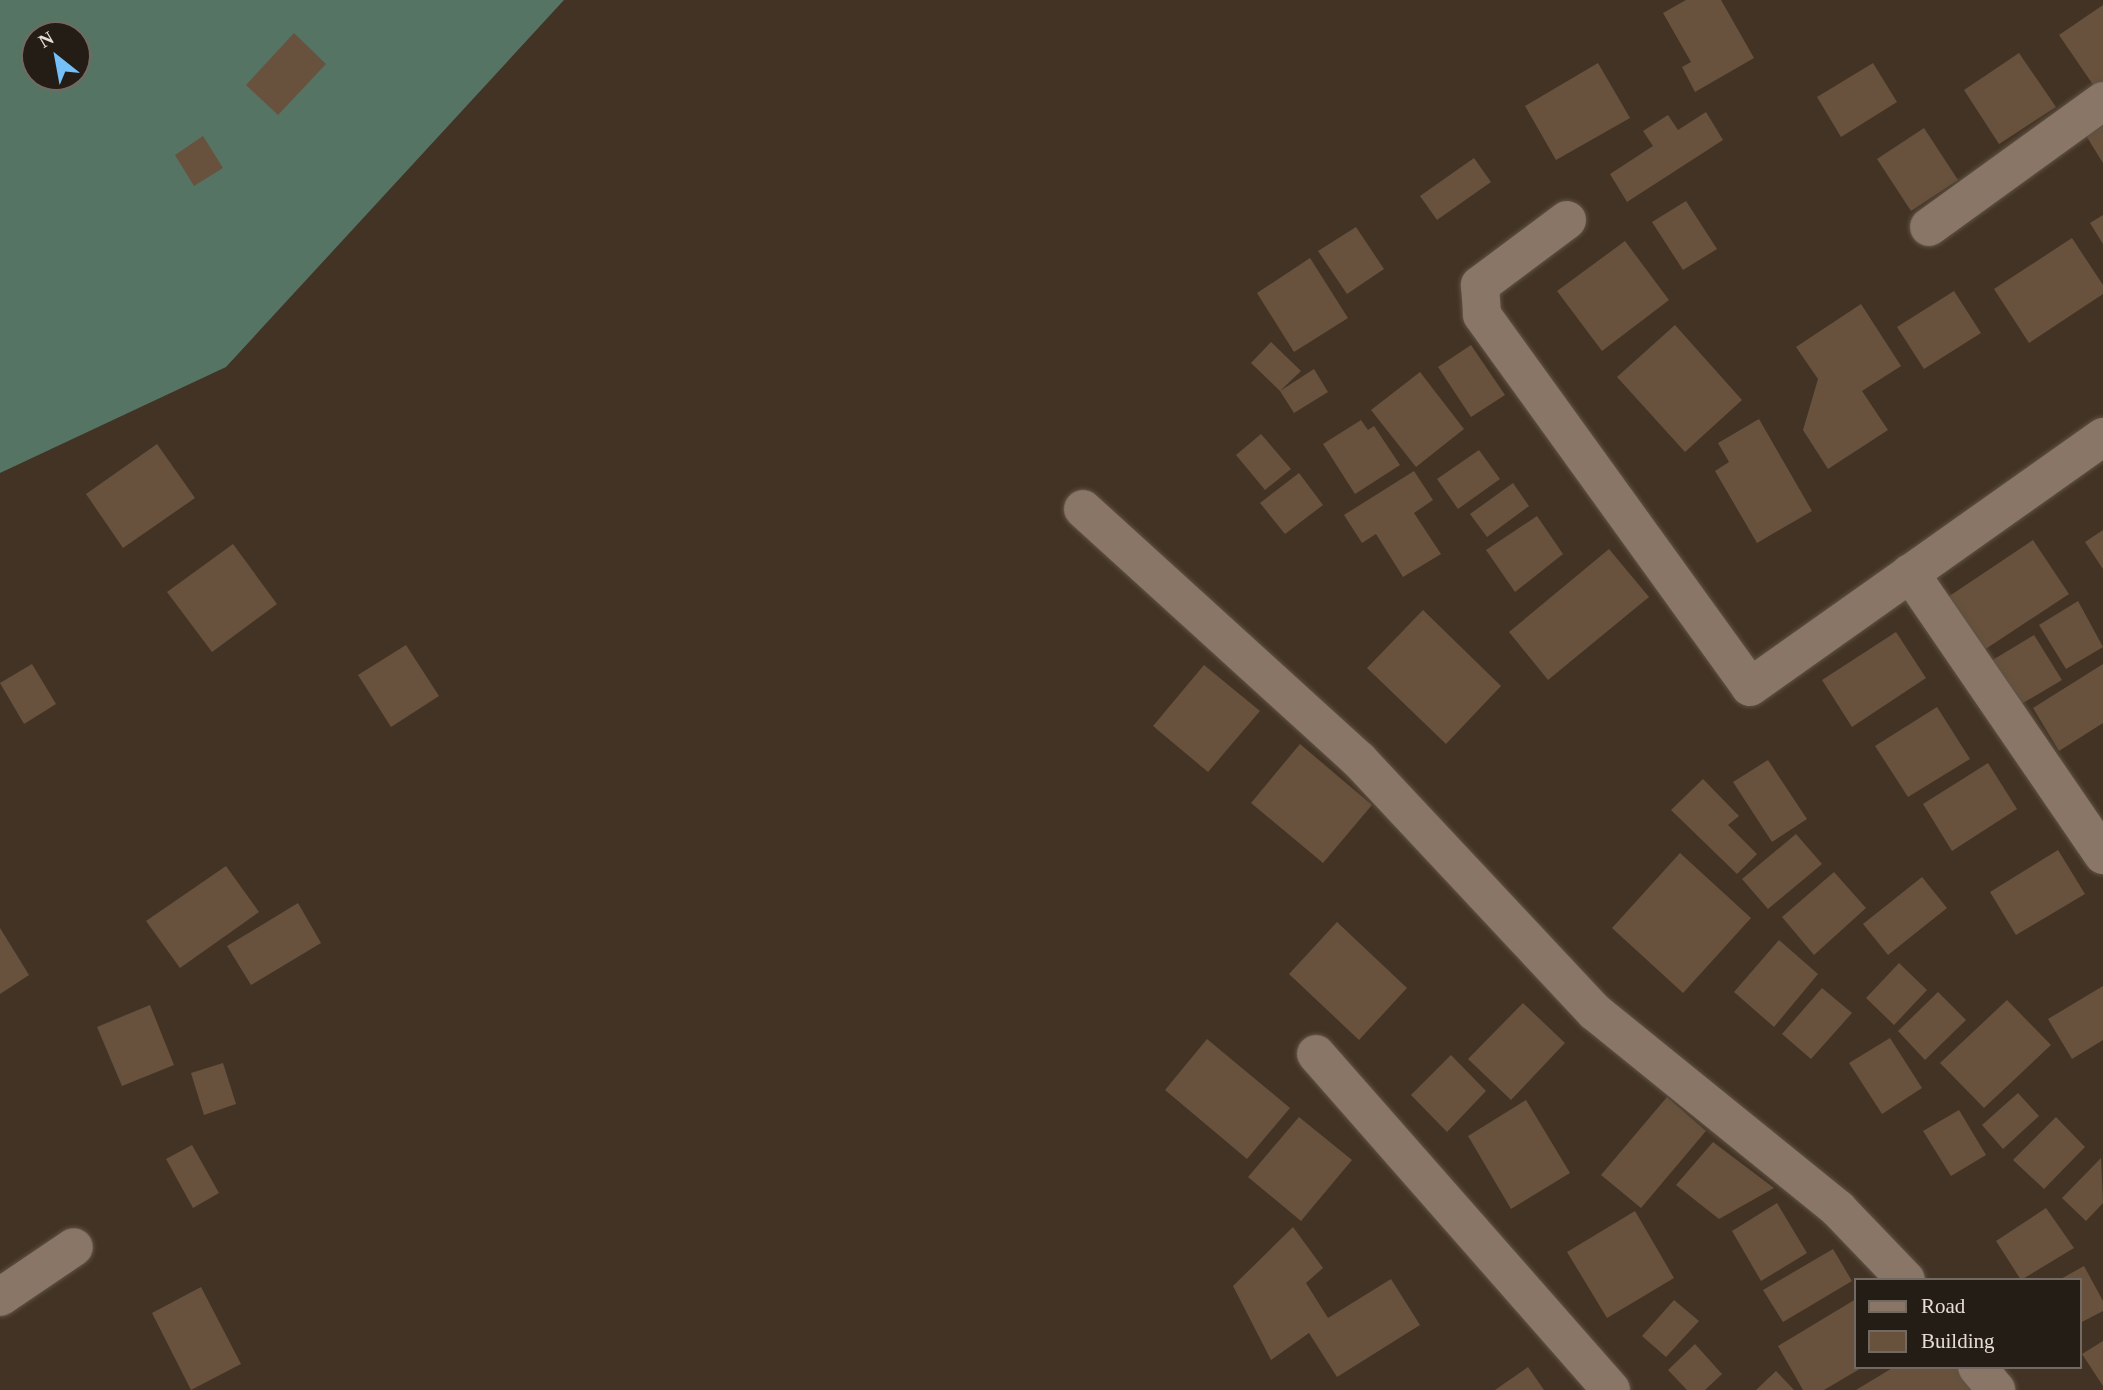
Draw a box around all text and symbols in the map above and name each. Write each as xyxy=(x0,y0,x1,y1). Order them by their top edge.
north arrow xyxy=(21,21,91,91)
text: N xyxy=(35,27,57,52)
legend xyxy=(1854,1278,2082,1369)
text: Road xyxy=(1921,1294,1965,1318)
text: Building xyxy=(1921,1329,1995,1353)

